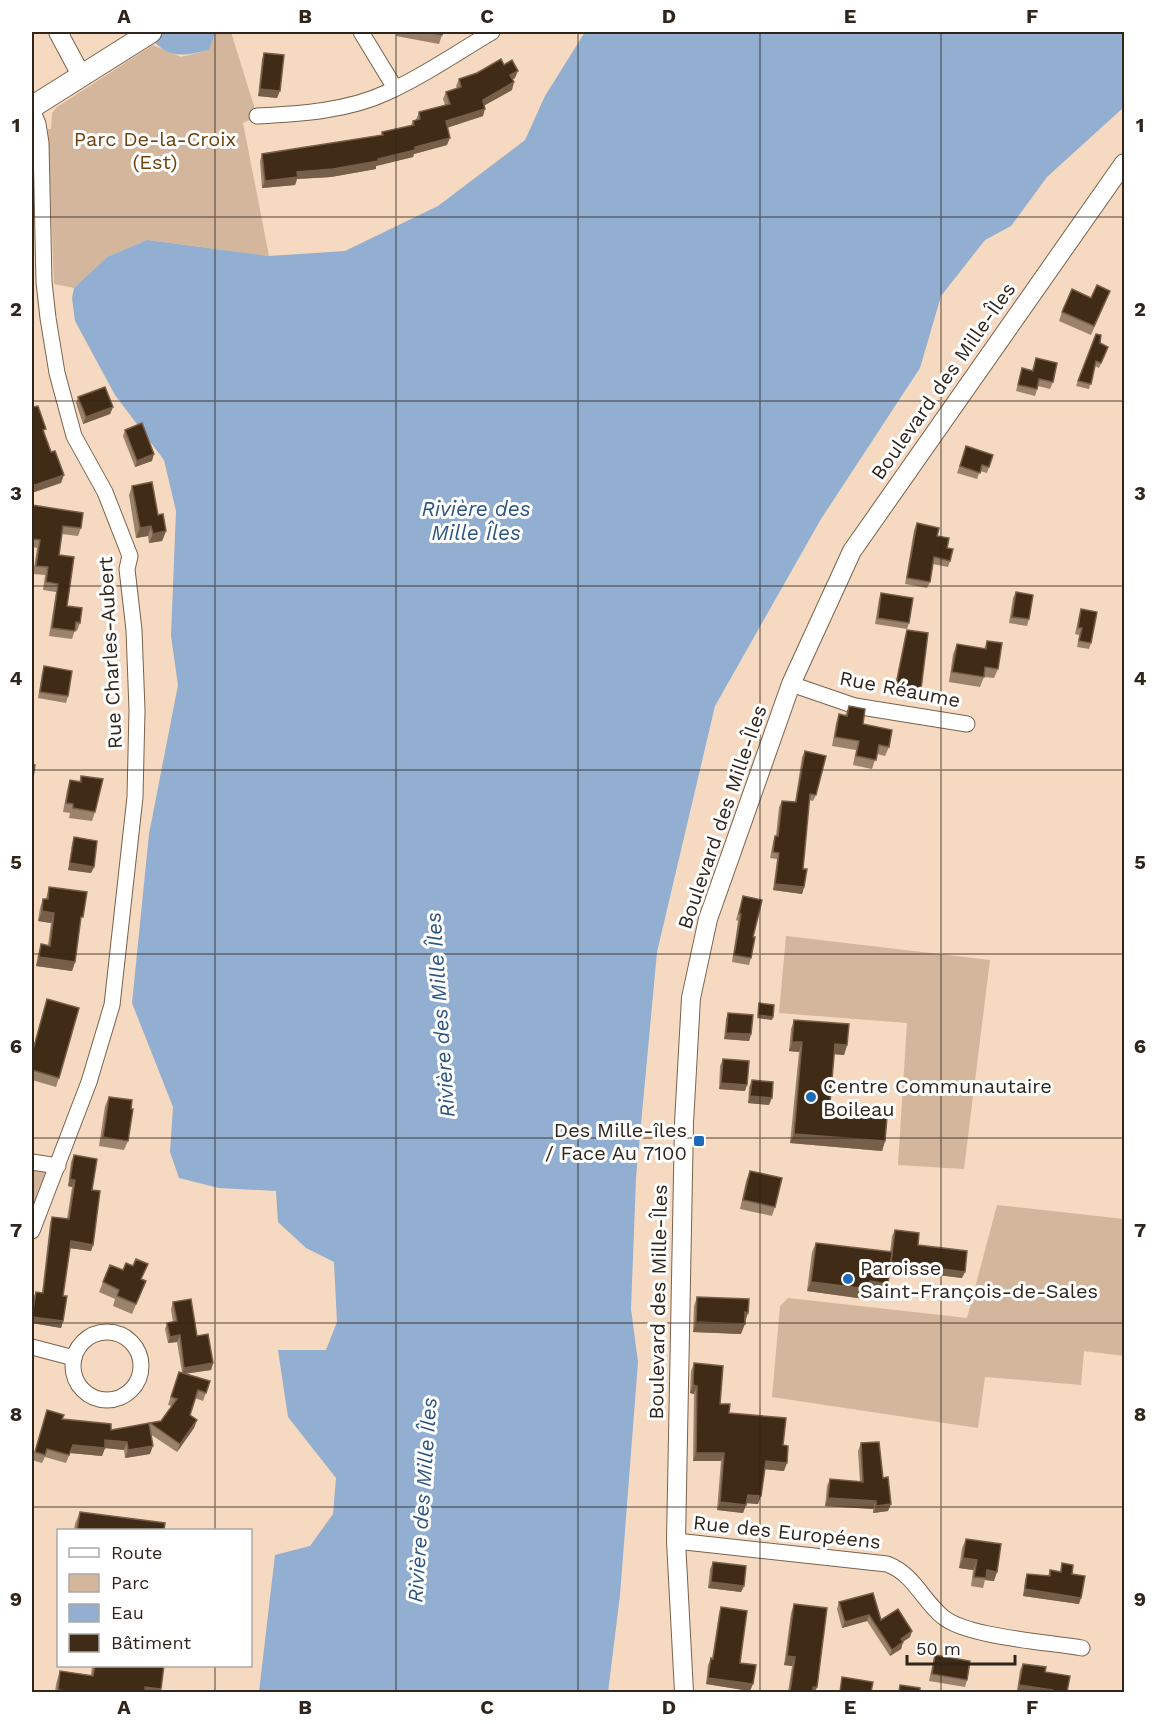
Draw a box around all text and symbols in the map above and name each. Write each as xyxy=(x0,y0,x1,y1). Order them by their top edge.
text: A xyxy=(117,4,131,28)
text: B xyxy=(298,4,312,28)
text: C xyxy=(480,4,494,28)
text: D xyxy=(662,4,676,28)
text: E xyxy=(844,4,856,28)
text: F xyxy=(1026,4,1038,28)
text: 1 xyxy=(12,113,20,137)
text: 1 xyxy=(1136,113,1144,137)
park label: Parc De-la-Croix (Est) xyxy=(74,127,236,174)
street label: Boulevard des Mille-Îles xyxy=(866,278,1020,484)
text: 2 xyxy=(10,297,22,321)
text: 2 xyxy=(1134,297,1146,321)
text: 3 xyxy=(10,481,22,505)
text: 3 xyxy=(1134,481,1146,505)
water label: Rivière des Mille Îles xyxy=(421,496,531,545)
street label: Rue Charles-Aubert xyxy=(93,556,127,750)
text: 4 xyxy=(10,666,23,690)
street label: Rue Réaume xyxy=(838,666,962,712)
text: 4 xyxy=(1134,666,1147,690)
street label: Boulevard des Mille-Îles xyxy=(672,702,772,932)
text: 5 xyxy=(10,850,22,874)
text: 5 xyxy=(1134,850,1146,874)
water label: Rivière des Mille Îles xyxy=(420,911,460,1118)
text: 6 xyxy=(10,1034,22,1058)
text: 6 xyxy=(1134,1034,1146,1058)
place label: Centre Communautaire Boileau xyxy=(823,1074,1052,1121)
marker: Centre Communautaire Boileau xyxy=(804,1090,818,1104)
place label: Des Mille-îles / Face Au 7100 xyxy=(545,1118,687,1165)
marker: Des Mille-îles / Face Au 7100 xyxy=(692,1134,706,1148)
street label: Boulevard des Mille-Îles xyxy=(644,1184,672,1420)
text: 7 xyxy=(10,1218,22,1242)
text: 7 xyxy=(1134,1218,1146,1242)
place label: Paroisse Saint-François-de-Sales xyxy=(860,1256,1098,1303)
marker: Paroisse Saint-François-de-Sales xyxy=(841,1272,855,1286)
water label: Rivière des Mille Îles xyxy=(402,1396,442,1603)
text: 8 xyxy=(10,1402,22,1426)
text: 8 xyxy=(1134,1402,1146,1426)
street label: Rue des Européens xyxy=(692,1510,882,1554)
legend xyxy=(57,1529,252,1667)
text: Route xyxy=(111,1542,163,1563)
text: Parc xyxy=(111,1572,149,1593)
text: 9 xyxy=(10,1587,22,1611)
text: 9 xyxy=(1134,1587,1146,1611)
text: Eau xyxy=(111,1602,144,1623)
scale bar xyxy=(907,1628,1015,1666)
text: Bâtiment xyxy=(111,1632,191,1653)
text: 50 m xyxy=(916,1638,961,1659)
text: A xyxy=(117,1695,131,1719)
text: B xyxy=(298,1695,312,1719)
text: C xyxy=(480,1695,494,1719)
text: D xyxy=(662,1695,676,1719)
text: E xyxy=(844,1695,856,1719)
text: F xyxy=(1026,1695,1038,1719)

